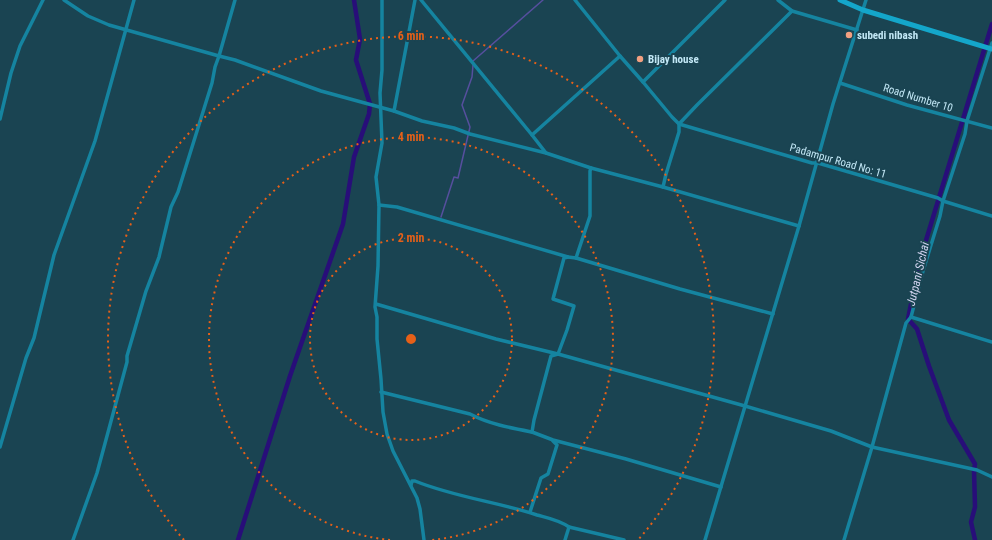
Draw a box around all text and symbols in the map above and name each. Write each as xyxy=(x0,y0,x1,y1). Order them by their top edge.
text: 6 min xyxy=(398,29,424,43)
place label: subedi nibash xyxy=(857,29,918,42)
marker: subedi nibash xyxy=(844,30,854,40)
place label: Bijay house xyxy=(648,53,699,66)
marker: Bijay house xyxy=(635,54,645,64)
street label: Road Number 10 xyxy=(882,81,954,115)
text: 4 min xyxy=(398,130,424,144)
street label: Padampur Road No: 11 xyxy=(788,141,888,181)
text: 2 min xyxy=(398,231,424,245)
water label: Jutpani Sichai xyxy=(904,240,932,307)
centre of rings xyxy=(404,332,418,346)

